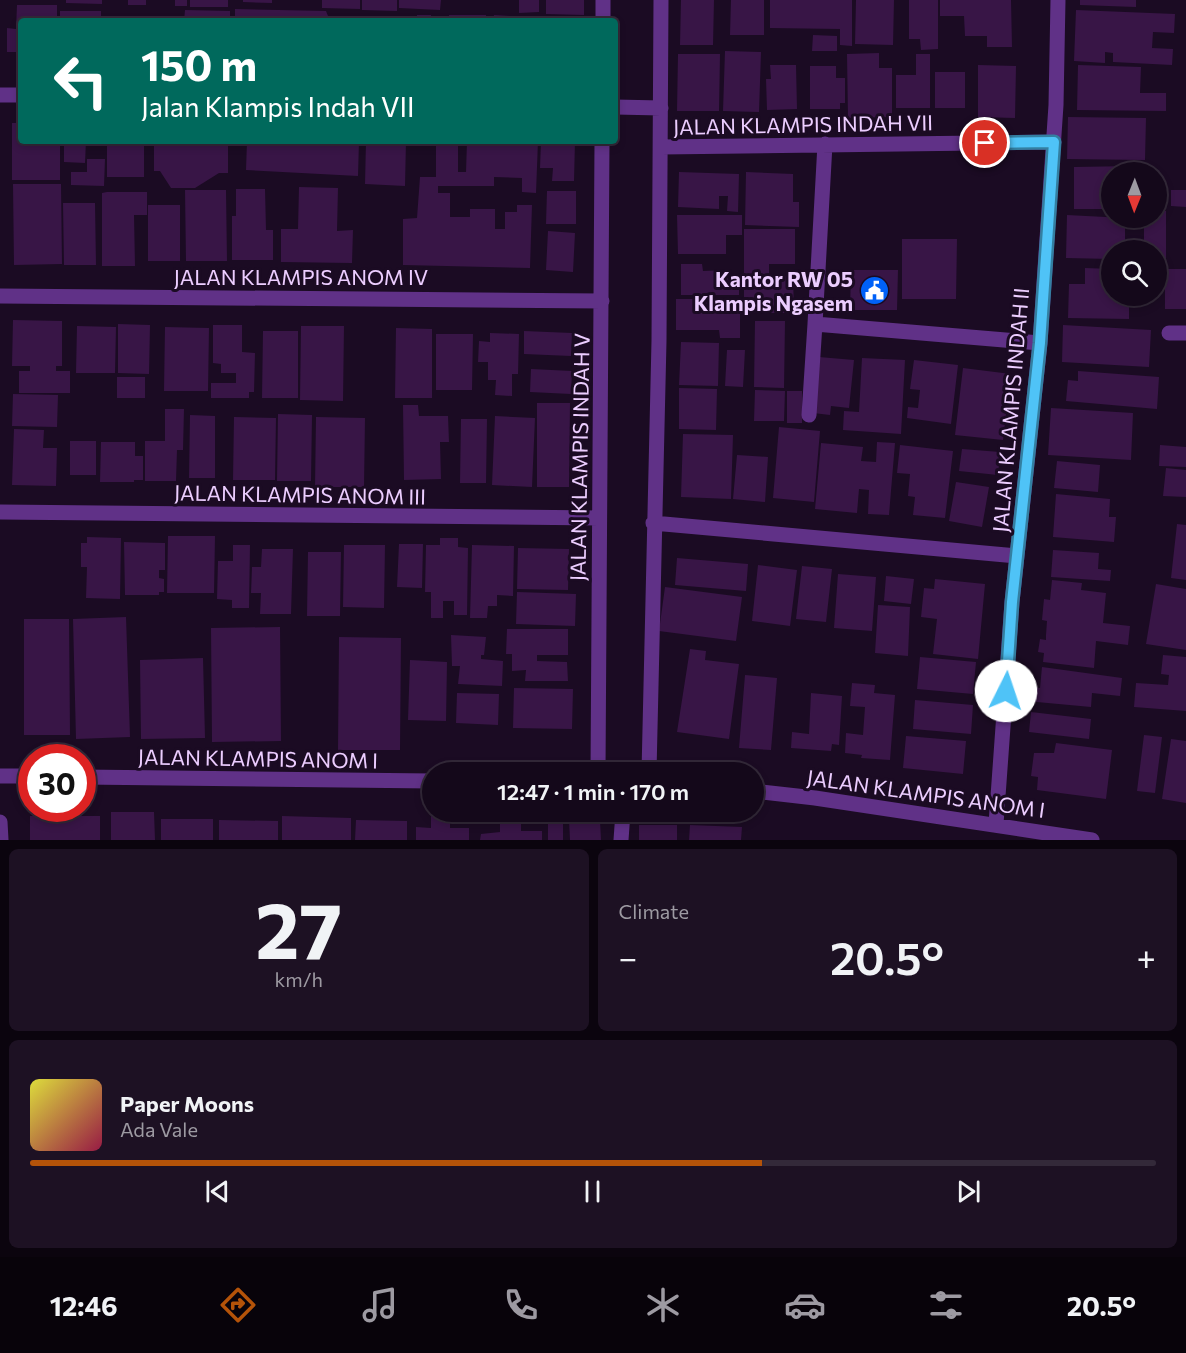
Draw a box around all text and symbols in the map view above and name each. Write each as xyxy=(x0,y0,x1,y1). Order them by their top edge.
text: 150 m xyxy=(141,38,257,90)
icon: left xyxy=(42,42,120,120)
text: Jalan Klampis Indah VII xyxy=(141,90,415,123)
street label: JALAN KLAMPIS INDAH VII xyxy=(673,109,933,139)
pin xyxy=(959,117,1010,168)
icon: arrive xyxy=(968,126,1001,159)
north arrow xyxy=(1101,162,1167,228)
map controls xyxy=(1101,162,1167,306)
button: search xyxy=(1101,240,1167,306)
street label: JALAN KLAMPIS ANOM IV xyxy=(174,264,428,289)
place label: Kantor RW 05 Klampis Ngasem xyxy=(694,266,853,315)
public building icon: Kantor RW 05 Klampis Ngasem xyxy=(858,274,890,306)
street label: JALAN KLAMPIS INDAH II xyxy=(987,287,1033,533)
street label: JALAN KLAMPIS INDAH V xyxy=(564,333,594,581)
street label: JALAN KLAMPIS ANOM III xyxy=(174,479,426,509)
position arrow xyxy=(974,659,1038,723)
street label: JALAN KLAMPIS ANOM I xyxy=(138,743,378,773)
speed limit sign: 30 xyxy=(18,744,96,822)
street label: JALAN KLAMPIS ANOM I xyxy=(805,764,1047,822)
text: 12:47 · 1 min · 170 m xyxy=(497,778,689,805)
text: 27 xyxy=(255,880,342,975)
text: Climate xyxy=(619,899,689,923)
text: 20.5° xyxy=(830,929,944,984)
text: − xyxy=(619,936,637,977)
text: + xyxy=(1137,936,1156,977)
text: km/h xyxy=(274,967,323,991)
text: Paper Moons xyxy=(120,1090,254,1117)
text: Ada Vale xyxy=(120,1117,198,1141)
icon: previous xyxy=(201,1175,234,1208)
icon: pause xyxy=(576,1175,609,1208)
icon: next xyxy=(952,1175,985,1208)
icon: directions xyxy=(217,1284,259,1326)
icon: music xyxy=(359,1284,401,1326)
icon: phone xyxy=(500,1284,542,1326)
icon: climate xyxy=(642,1284,684,1326)
icon: car xyxy=(784,1284,826,1326)
icon: filters xyxy=(925,1284,967,1326)
text: 12:46 xyxy=(50,1289,118,1322)
text: 20.5° xyxy=(1067,1289,1136,1322)

